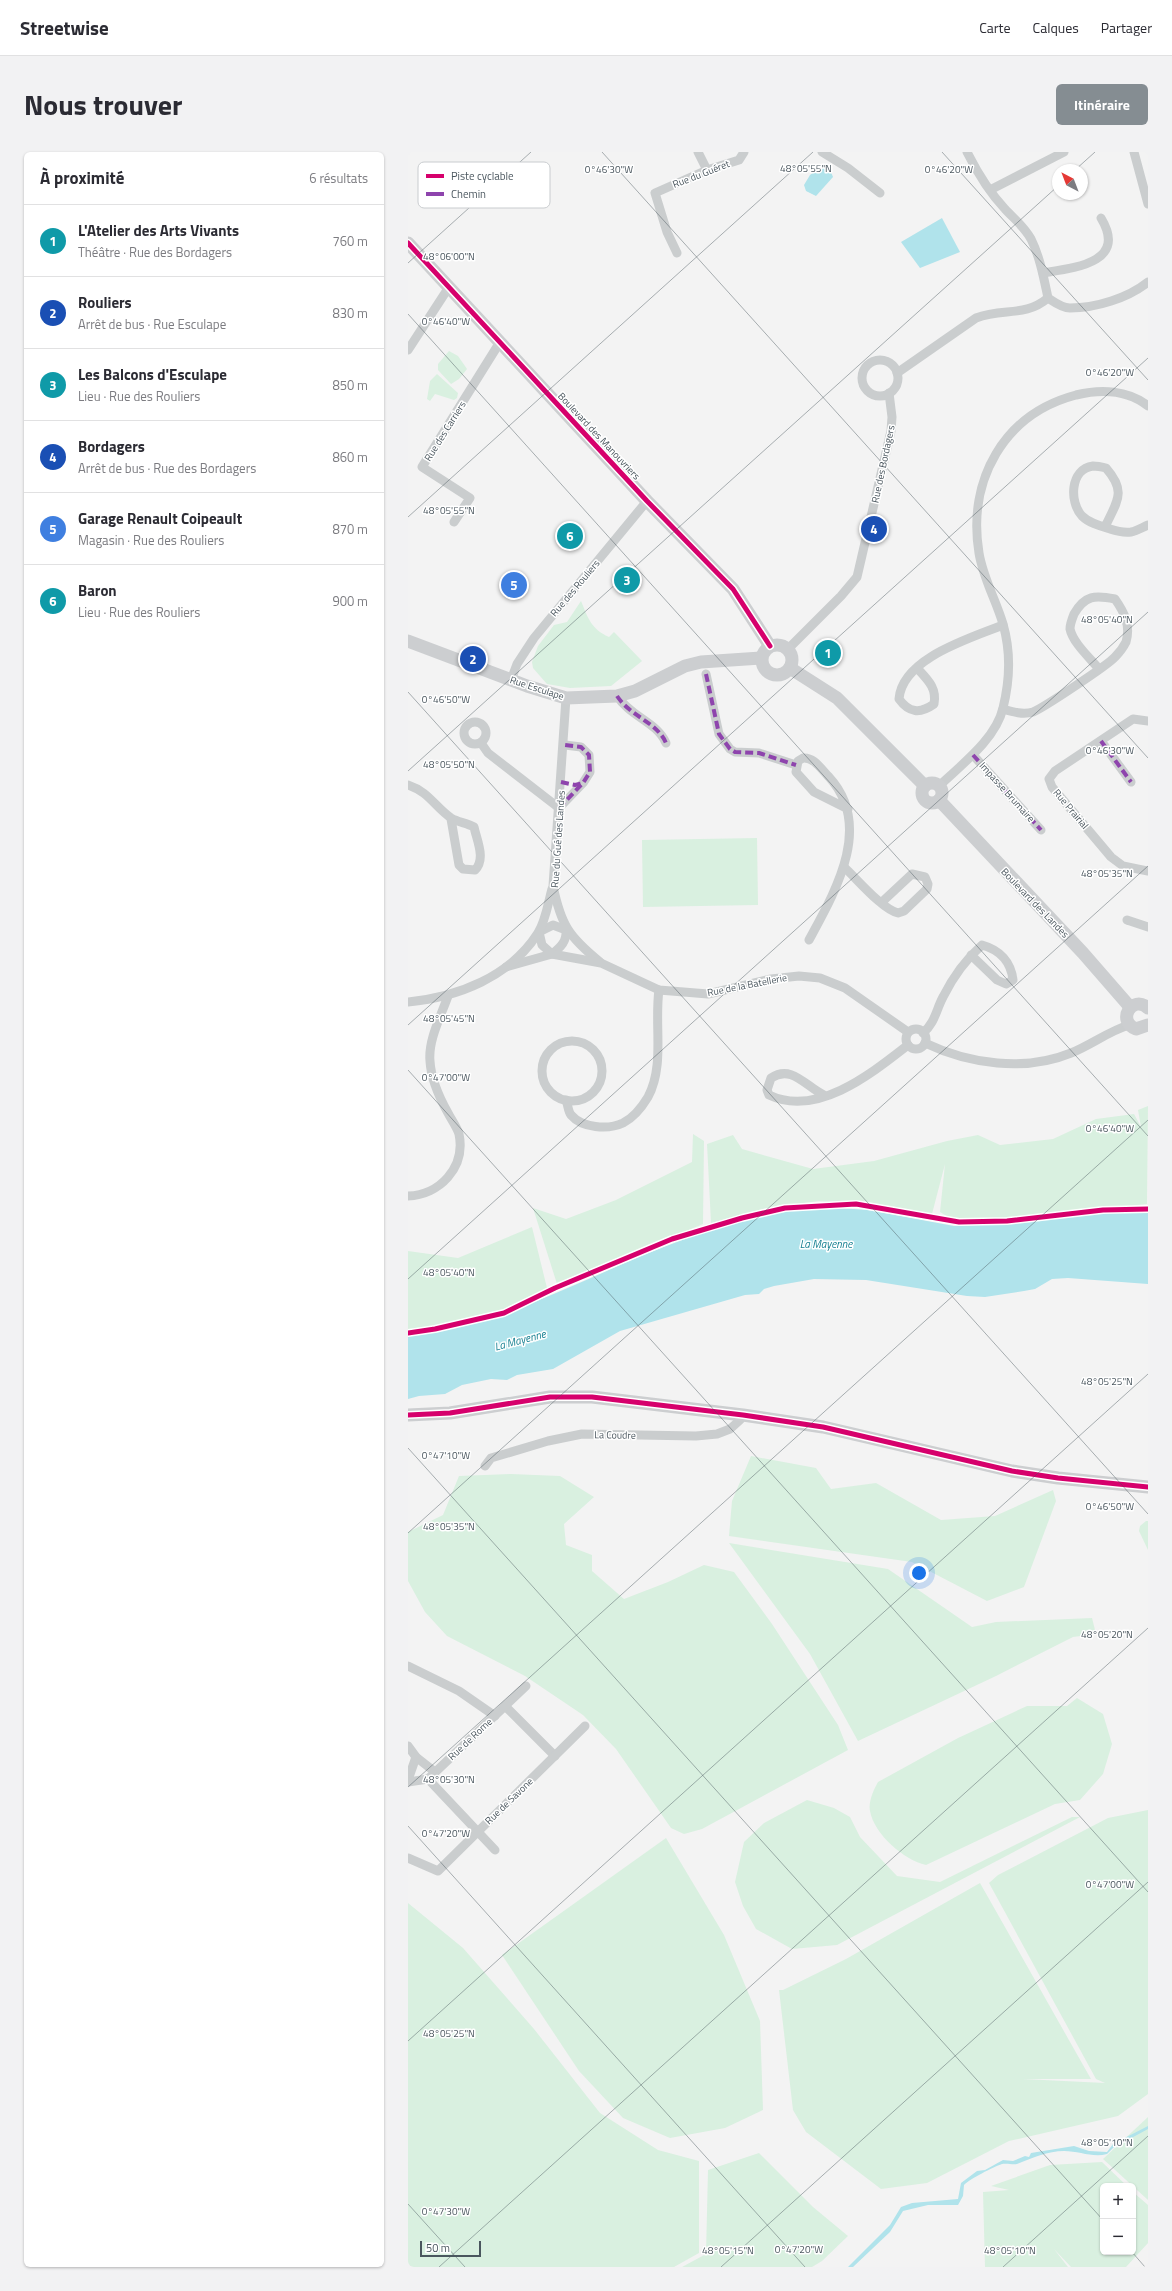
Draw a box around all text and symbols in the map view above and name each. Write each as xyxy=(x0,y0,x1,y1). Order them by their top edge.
text: Streetwise xyxy=(20,13,109,42)
text: Carte xyxy=(979,17,1011,38)
text: Calques xyxy=(1033,17,1079,38)
text: Partager xyxy=(1101,17,1152,38)
text: Nous trouver xyxy=(24,83,182,126)
button: Itinéraire xyxy=(1056,84,1148,125)
street label: Rue du Guéret xyxy=(670,156,732,192)
text: 48°05'55"N xyxy=(780,161,832,176)
legend xyxy=(418,162,550,208)
text: 0°46'30"W xyxy=(585,162,633,177)
text: 0°46'20"W xyxy=(925,162,973,177)
north arrow xyxy=(1052,164,1088,200)
text: À proximité xyxy=(40,165,124,191)
text: 6 résultats xyxy=(309,168,368,188)
text: Piste cyclable xyxy=(451,168,514,184)
text: Chemin xyxy=(451,186,486,202)
text: L'Atelier des Arts Vivants xyxy=(78,219,239,242)
text: 1 xyxy=(49,231,57,251)
text: 760 m xyxy=(332,231,368,251)
text: Théâtre · Rue des Bordagers xyxy=(78,242,232,262)
text: 48°06'00"N xyxy=(423,249,475,264)
text: Rouliers xyxy=(78,291,132,314)
text: 2 xyxy=(49,303,57,323)
text: 830 m xyxy=(332,303,368,323)
text: Arrêt de bus · Rue Esculape xyxy=(78,314,226,334)
text: 0°46'40"W xyxy=(422,314,470,329)
text: Les Balcons d'Esculape xyxy=(78,363,227,386)
text: 0°46'20"W xyxy=(1086,365,1134,380)
text: 3 xyxy=(49,375,57,395)
text: 850 m xyxy=(332,375,368,395)
text: Lieu · Rue des Rouliers xyxy=(78,386,200,406)
street label: Boulevard des Manouvriers xyxy=(554,389,644,483)
street label: Rue des Carriers xyxy=(420,398,470,464)
street label: Rue des Bordagers xyxy=(867,423,899,504)
text: Bordagers xyxy=(78,435,145,458)
text: 4 xyxy=(49,447,57,467)
text: 860 m xyxy=(332,447,368,467)
text: Arrêt de bus · Rue des Bordagers xyxy=(78,458,256,478)
text: 48°05'55"N xyxy=(423,503,475,518)
text: Garage Renault Coipeault xyxy=(78,507,242,530)
pin: 4 xyxy=(861,514,887,544)
text: 5 xyxy=(49,519,57,539)
text: 870 m xyxy=(332,519,368,539)
pin: 6 xyxy=(557,521,583,551)
text: Magasin · Rue des Rouliers xyxy=(78,530,224,550)
street label: Rue des Rouliers xyxy=(547,556,604,620)
pin: 3 xyxy=(614,565,640,595)
pin: 5 xyxy=(501,570,527,600)
text: Baron xyxy=(78,579,117,602)
text: 6 xyxy=(49,591,57,611)
text: 900 m xyxy=(332,591,368,611)
text: Lieu · Rue des Rouliers xyxy=(78,602,200,622)
text: 48°05'40"N xyxy=(1081,612,1133,627)
pin: 1 xyxy=(815,638,841,668)
pin: 2 xyxy=(460,644,486,674)
street label: Rue Esculape xyxy=(508,672,566,704)
text: 0°46'50"W xyxy=(422,692,470,707)
text: 0°46'30"W xyxy=(1086,743,1134,758)
text: 48°05'50"N xyxy=(423,757,475,772)
street label: Impasse Brumaire xyxy=(976,759,1038,825)
street label: Rue Prairial xyxy=(1050,786,1092,832)
street label: Rue du Gué des Landes xyxy=(547,789,569,888)
street label: Boulevard des Landes xyxy=(998,865,1073,942)
text: 48°05'35"N xyxy=(1081,866,1133,881)
street label: Rue de la Batellerie xyxy=(706,970,788,1000)
text: 48°05'45"N xyxy=(423,1011,475,1026)
text: 0°47'00"W xyxy=(422,1070,470,1085)
text: 0°46'40"W xyxy=(1086,1121,1134,1136)
water label: La Mayenne xyxy=(800,1236,853,1252)
text: 48°05'40"N xyxy=(423,1265,475,1280)
water label: La Mayenne xyxy=(493,1325,548,1355)
text: 48°05'25"N xyxy=(1081,1374,1133,1389)
street label: La Coudre xyxy=(594,1427,636,1443)
text: 0°47'10"W xyxy=(422,1448,470,1463)
text: 0°46'50"W xyxy=(1086,1499,1134,1514)
text: 48°05'35"N xyxy=(423,1519,475,1534)
your location xyxy=(909,1563,929,1583)
text: 48°05'20"N xyxy=(1081,1627,1133,1642)
street label: Rue de Rome xyxy=(444,1714,496,1764)
text: 48°05'30"N xyxy=(423,1772,475,1787)
street label: Rue de Savone xyxy=(481,1774,537,1828)
text: 0°47'20"W xyxy=(422,1826,470,1841)
text: 0°47'00"W xyxy=(1086,1877,1134,1892)
text: 48°05'25"N xyxy=(423,2026,475,2041)
text: 48°05'10"N xyxy=(1081,2135,1133,2150)
map controls xyxy=(1100,2183,1136,2255)
button: + xyxy=(1100,2183,1136,2219)
text: 0°47'30"W xyxy=(422,2204,470,2219)
button: − xyxy=(1100,2219,1136,2255)
scale bar xyxy=(420,2239,481,2258)
text: 50 m xyxy=(426,2240,450,2256)
text: 0°47'20"W xyxy=(775,2242,823,2257)
text: 48°05'15"N xyxy=(702,2243,754,2258)
text: 48°05'10"N xyxy=(984,2243,1036,2258)

